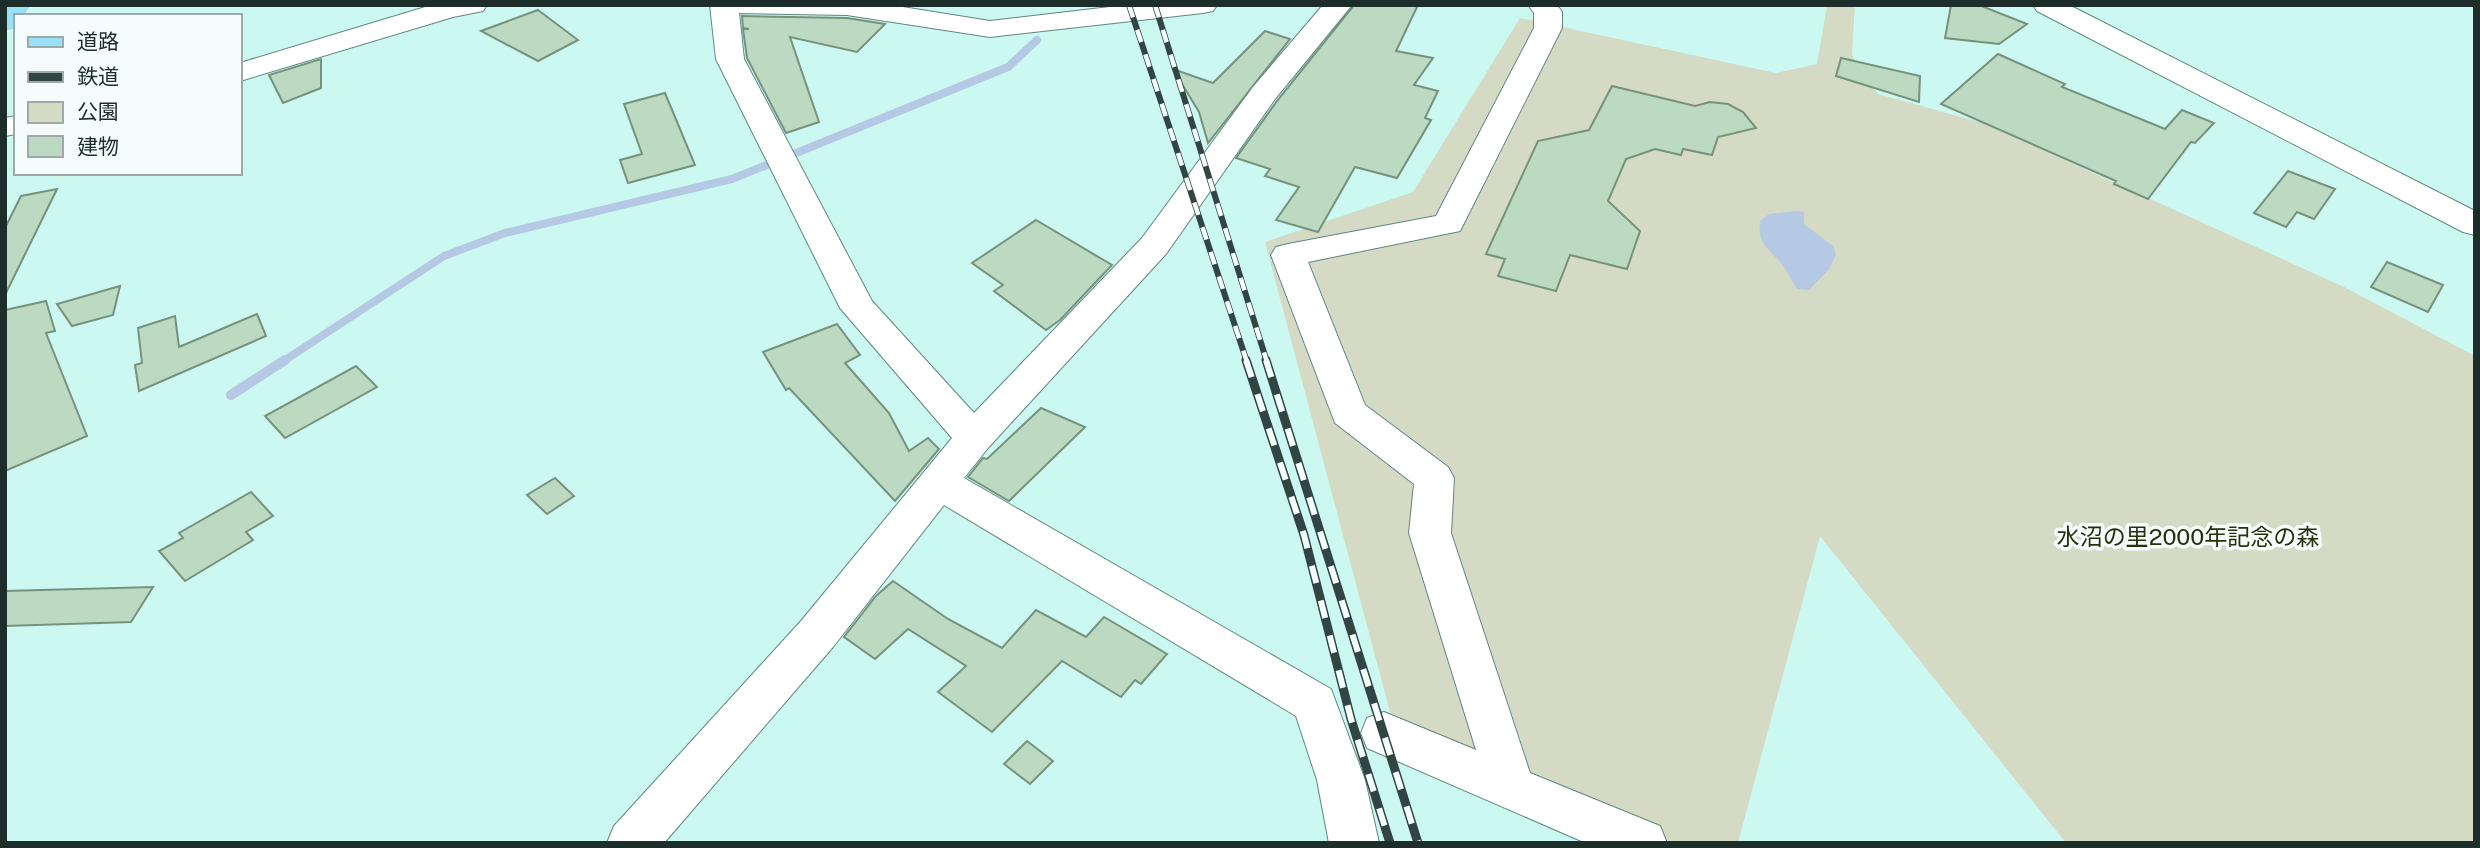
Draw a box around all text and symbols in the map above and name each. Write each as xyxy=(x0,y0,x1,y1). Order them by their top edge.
legend xyxy=(14,14,242,175)
text: 道路 xyxy=(77,29,119,54)
text: 鉄道 xyxy=(77,64,119,89)
text: 公園 xyxy=(77,99,119,124)
text: 建物 xyxy=(77,134,119,159)
park label: 水沼の里2000年記念の森 xyxy=(2057,523,2319,550)

